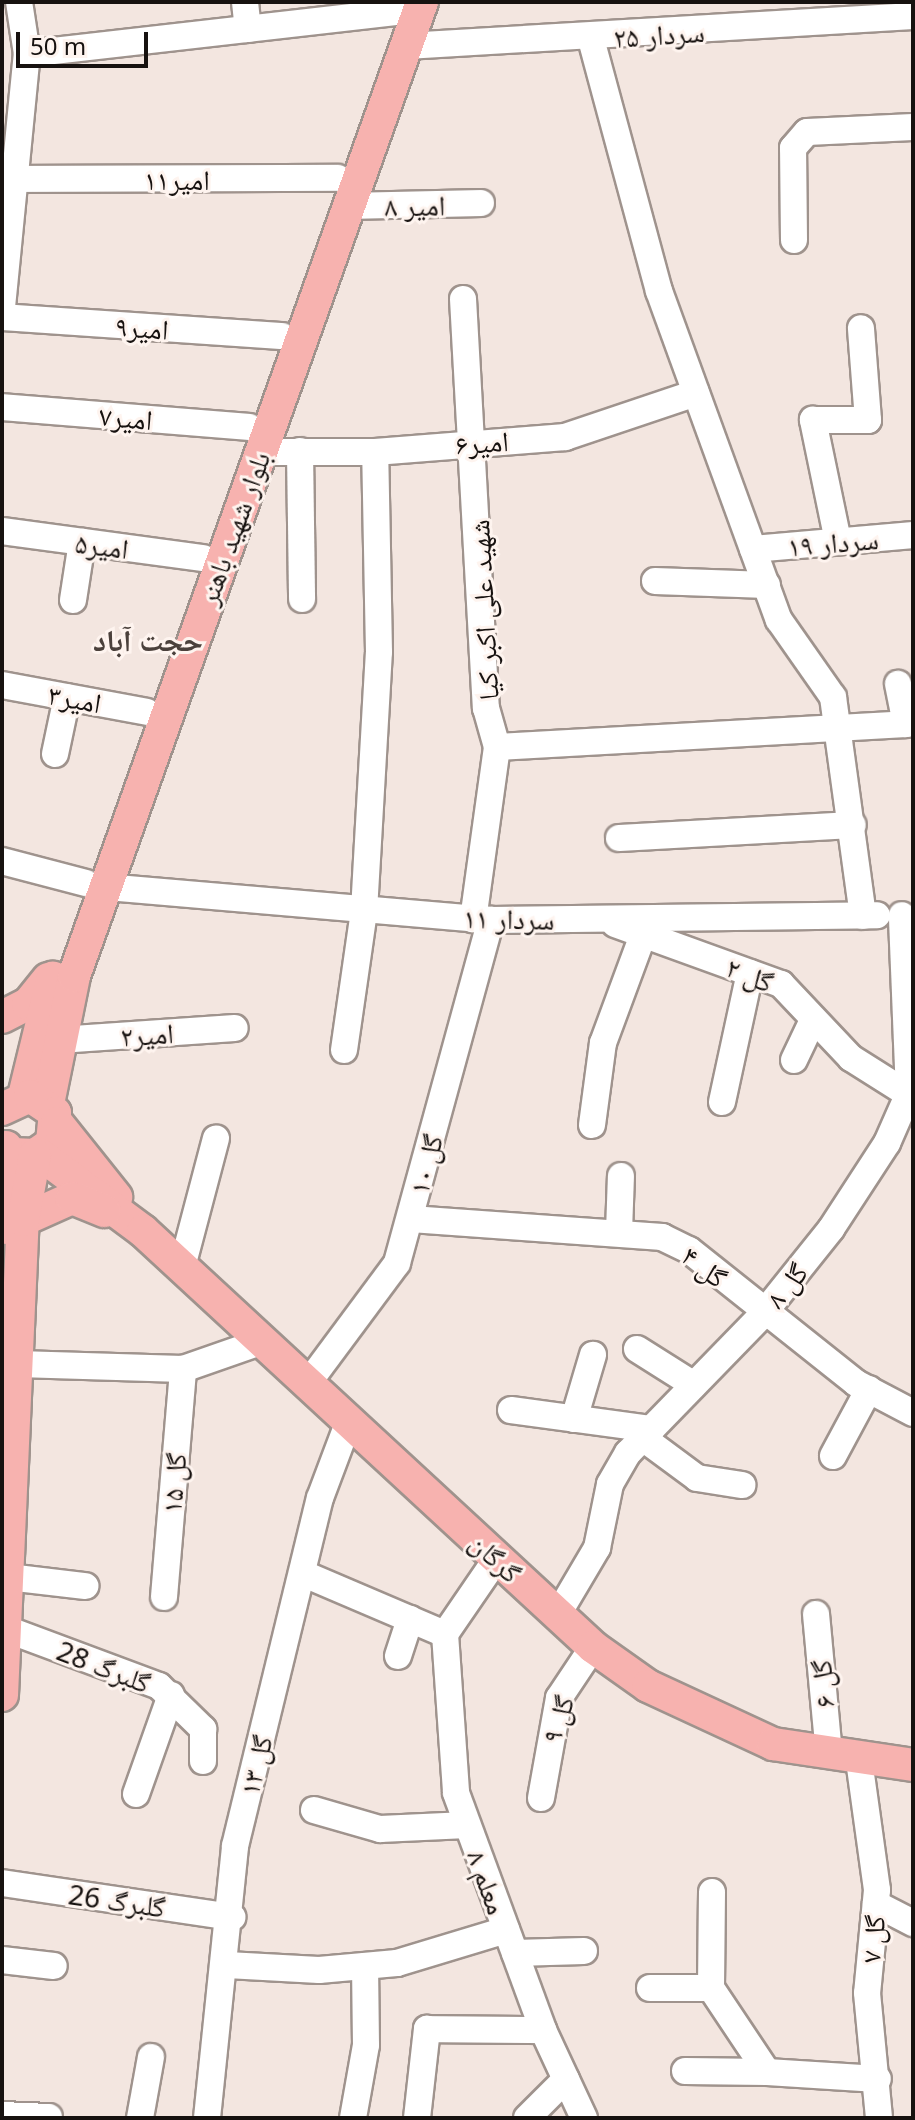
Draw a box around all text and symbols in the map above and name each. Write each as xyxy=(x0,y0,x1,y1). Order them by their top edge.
street label: سردار ۲۵ xyxy=(612,14,706,54)
scale bar xyxy=(20,16,152,66)
text: 50 m xyxy=(30,29,86,62)
street label: امیر۱۱ xyxy=(144,162,210,196)
street label: امیر ۸ xyxy=(384,188,446,222)
street label: امیر۹ xyxy=(114,308,170,346)
street label: امیر۷ xyxy=(98,398,154,436)
street label: امیر۶ xyxy=(454,423,510,461)
street label: بلوار شهید باهنر xyxy=(190,447,276,609)
street label: شهید علی اکبر کیا xyxy=(461,519,505,701)
street label: سردار ۱۹ xyxy=(786,521,880,563)
street label: امیر۵ xyxy=(73,525,131,565)
district label: حجت آباد xyxy=(93,622,203,658)
street label: امیر۳ xyxy=(46,677,104,719)
street label: سردار ۱۱ xyxy=(463,900,555,936)
street label: گل ۲ xyxy=(721,949,779,999)
street label: امیر۲ xyxy=(119,1015,175,1053)
street label: گل ۱۰ xyxy=(401,1130,449,1198)
street label: گل ۴ xyxy=(676,1238,734,1294)
street label: گل ۸ xyxy=(758,1256,814,1314)
street label: گل ۱۵ xyxy=(154,1451,192,1515)
street label: گرگان xyxy=(463,1525,529,1589)
street label: گلبرگ 28 xyxy=(52,1633,156,1699)
street label: گل ۶ xyxy=(803,1659,841,1709)
street label: گل ۹ xyxy=(534,1691,580,1747)
street label: گل ۱۳ xyxy=(231,1732,279,1798)
street label: معلم ۸ xyxy=(461,1845,515,1919)
street label: گلبرگ 26 xyxy=(66,1877,168,1923)
street label: گل ۷ xyxy=(853,1913,891,1965)

